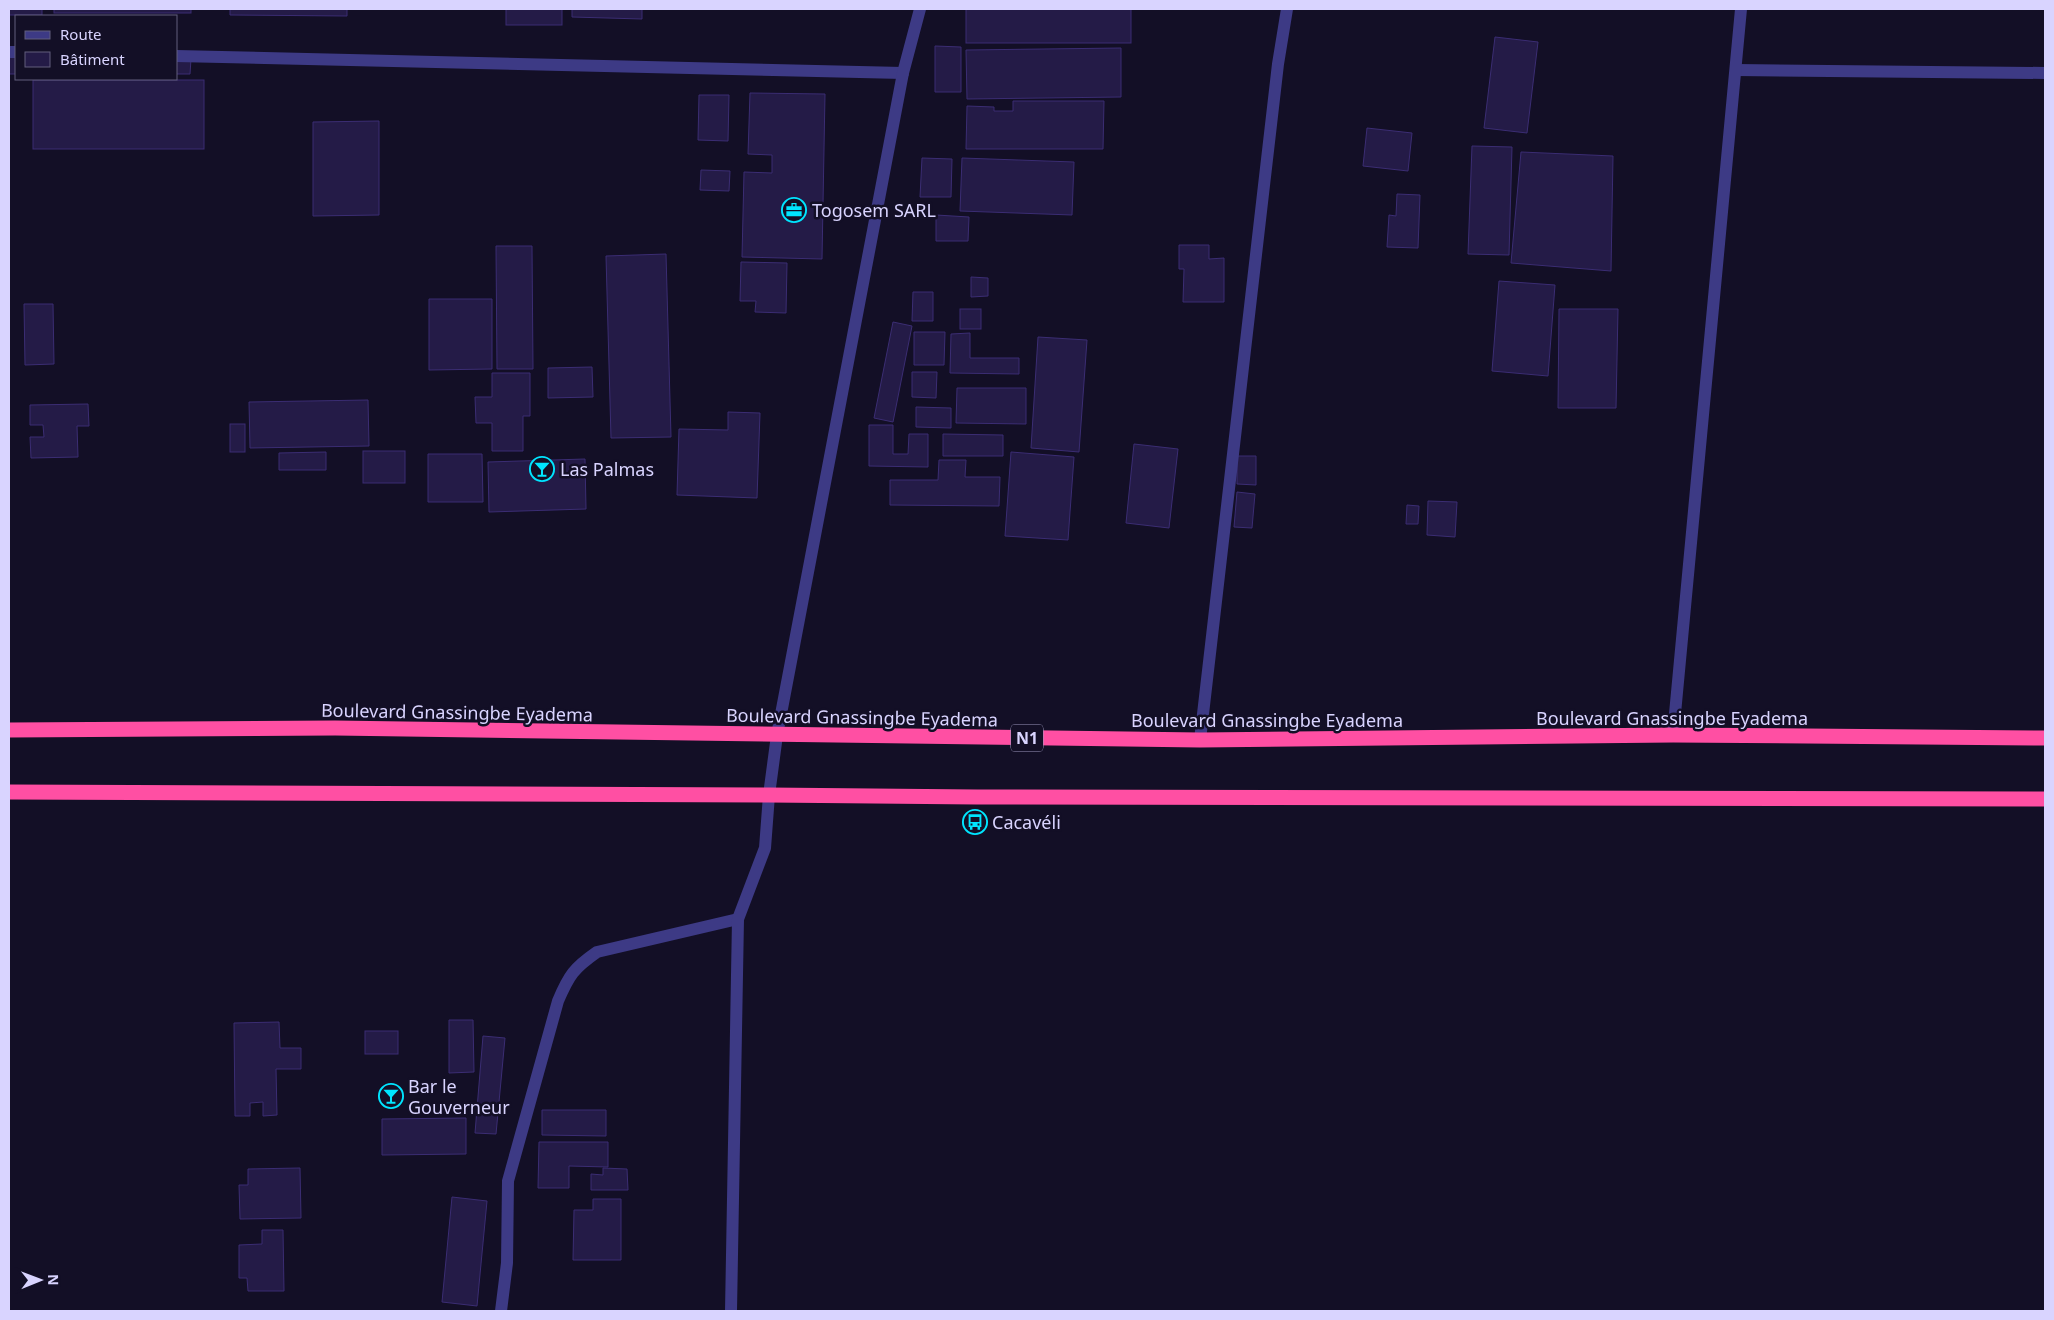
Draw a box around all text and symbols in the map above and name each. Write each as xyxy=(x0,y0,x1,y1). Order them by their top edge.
legend xyxy=(15,15,178,80)
text: Route xyxy=(60,24,102,44)
text: Bâtiment xyxy=(60,49,125,69)
office icon: Togosem SARL xyxy=(781,197,807,223)
place label: Togosem SARL xyxy=(812,198,936,222)
bar icon: Las Palmas xyxy=(529,456,555,482)
place label: Las Palmas xyxy=(560,457,654,481)
street label: Boulevard Gnassingbe Eyadema xyxy=(321,698,593,726)
street label: Boulevard Gnassingbe Eyadema xyxy=(726,703,998,731)
street label: Boulevard Gnassingbe Eyadema xyxy=(1536,706,1808,730)
street label: Boulevard Gnassingbe Eyadema xyxy=(1131,708,1403,732)
road number: N1 xyxy=(1011,724,1043,751)
bus stop icon: Cacavéli xyxy=(962,809,988,835)
place label: Cacavéli xyxy=(992,810,1061,834)
place label: Bar le Gouverneur xyxy=(408,1074,510,1119)
bar icon: Bar le Gouverneur xyxy=(378,1083,404,1109)
north arrow xyxy=(15,1255,65,1305)
text: N xyxy=(44,1274,63,1286)

